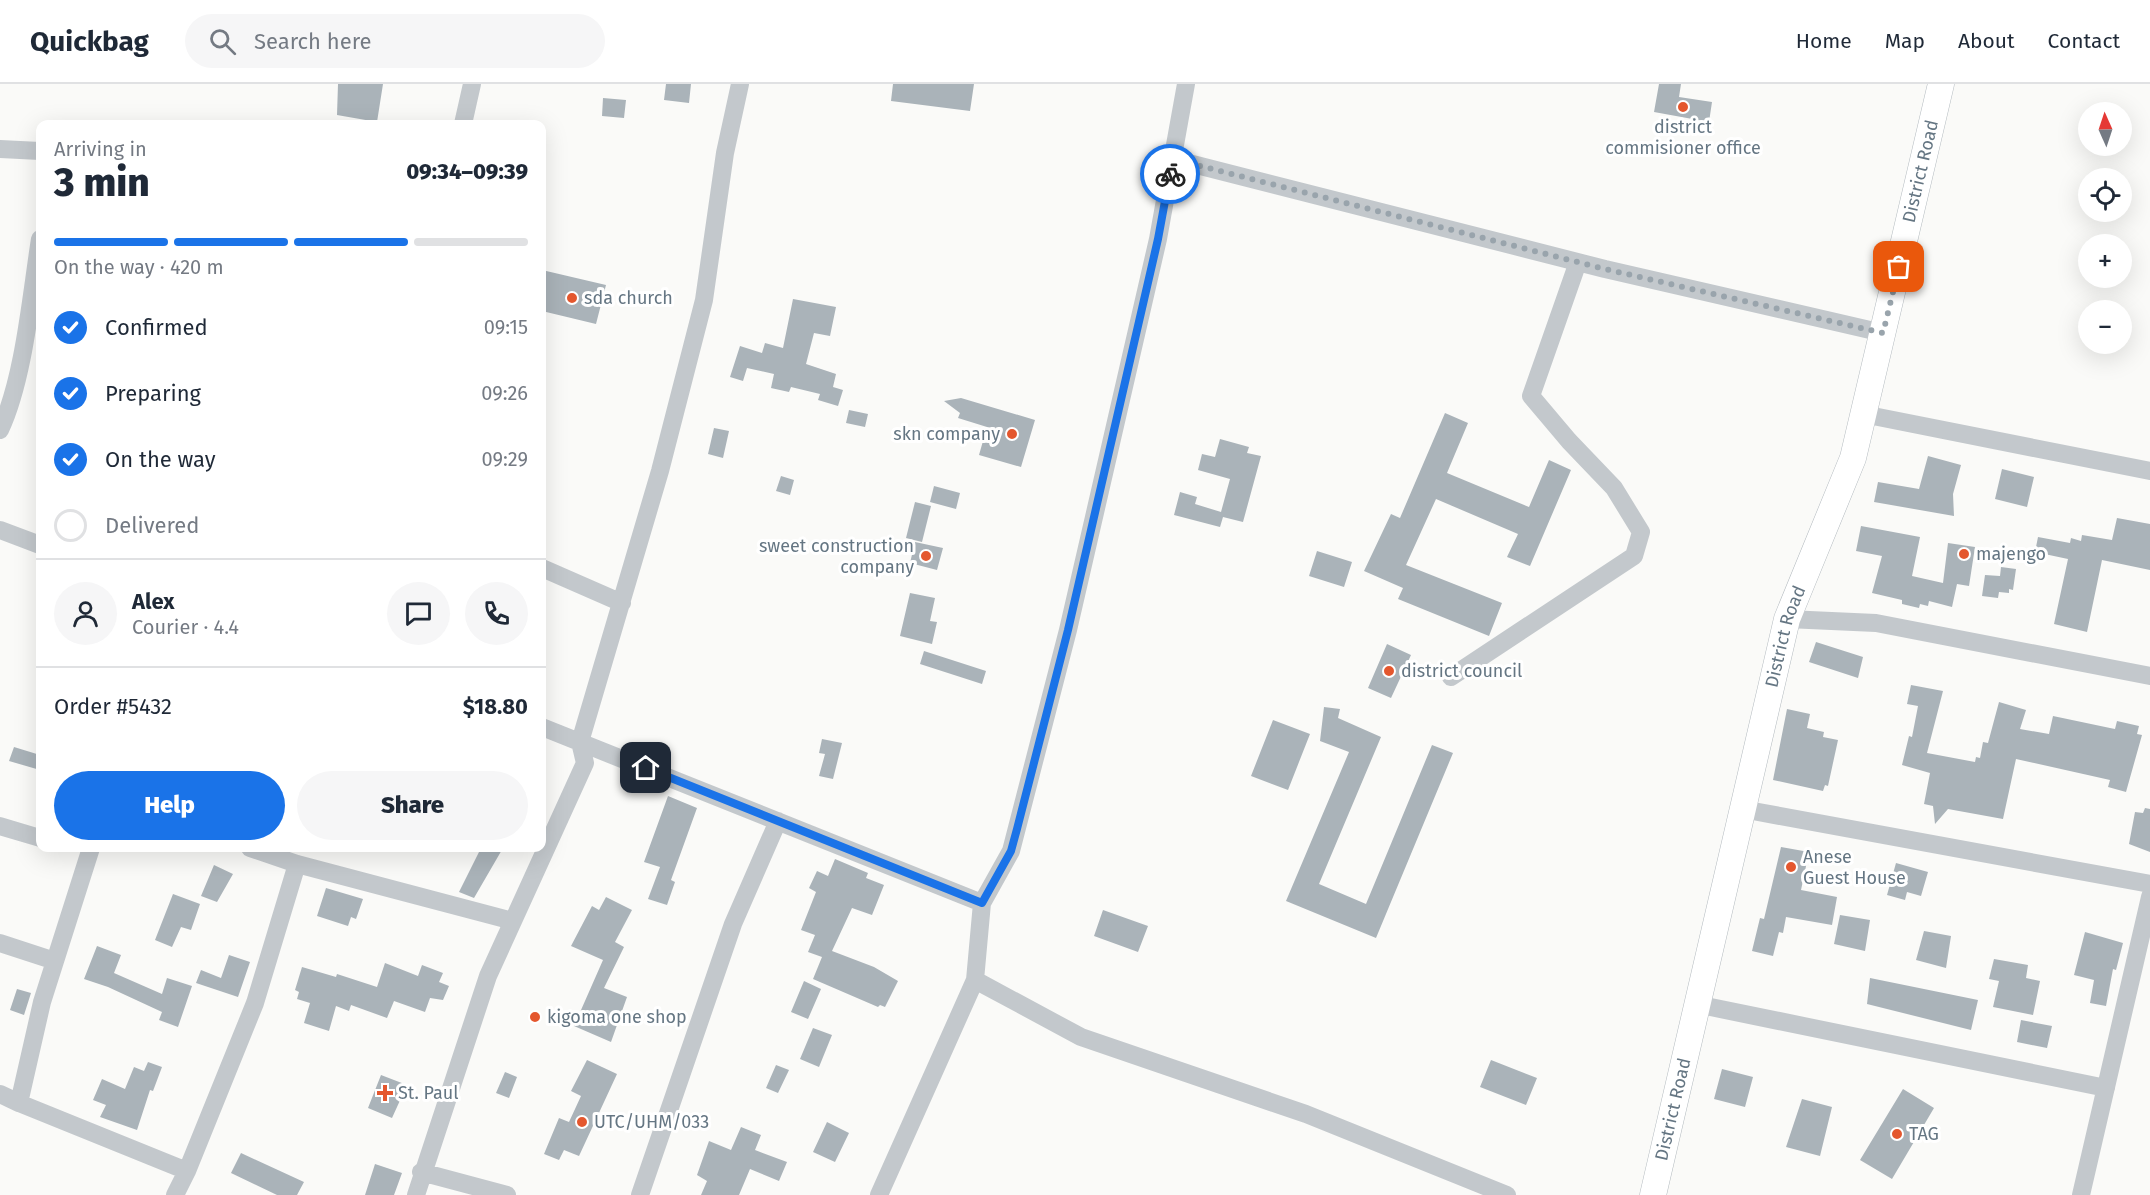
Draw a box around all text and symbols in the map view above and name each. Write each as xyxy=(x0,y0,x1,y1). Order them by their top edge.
search box xyxy=(185,14,605,68)
text: Quickbag xyxy=(30,25,149,58)
icon: search xyxy=(206,25,239,58)
text: Search here xyxy=(254,28,372,55)
text: Home xyxy=(1796,28,1852,54)
text: Map xyxy=(1885,28,1925,54)
text: About xyxy=(1958,28,2015,54)
text: Contact xyxy=(2048,28,2120,54)
marker: district commisioner office xyxy=(1676,100,1690,114)
north arrow xyxy=(2078,102,2132,156)
map controls xyxy=(2078,102,2132,354)
place label: district commisioner office xyxy=(1605,116,1761,159)
street label: District Road xyxy=(1898,118,1943,225)
text: Arriving in xyxy=(54,137,147,161)
courier xyxy=(1140,144,1200,204)
text: 09:34–09:39 xyxy=(406,158,528,185)
icon: bike xyxy=(1154,158,1187,191)
text: 3 min xyxy=(54,160,150,206)
button: locate xyxy=(2078,168,2132,222)
button: + xyxy=(2078,234,2132,288)
pin xyxy=(1873,241,1924,292)
icon: bag xyxy=(1882,250,1915,283)
text: On the way · 420 m xyxy=(54,255,224,279)
place label: sda church xyxy=(584,287,673,309)
marker: sda church xyxy=(565,291,579,305)
button: − xyxy=(2078,300,2132,354)
icon: check xyxy=(54,311,87,344)
text: Confirmed xyxy=(105,314,208,341)
text: 09:15 xyxy=(484,315,528,339)
icon: check xyxy=(54,377,87,410)
text: Preparing xyxy=(105,380,201,407)
text: 09:26 xyxy=(481,381,528,405)
place label: skn company xyxy=(893,423,1000,445)
marker: skn company xyxy=(1005,427,1019,441)
icon: check xyxy=(54,443,87,476)
text: On the way xyxy=(105,446,216,473)
text: 09:29 xyxy=(482,447,528,471)
text: Delivered xyxy=(105,512,200,539)
place label: sweet construction company xyxy=(759,535,914,578)
place label: majengo xyxy=(1976,543,2046,565)
marker: majengo xyxy=(1957,547,1971,561)
marker: sweet construction company xyxy=(919,549,933,563)
button: person xyxy=(54,582,117,645)
button: chat xyxy=(387,582,450,645)
button: phone xyxy=(465,582,528,645)
street label: District Road xyxy=(1760,582,1811,690)
text: Alex xyxy=(132,588,175,615)
text: Courier · 4.4 xyxy=(132,615,239,639)
place label: district council xyxy=(1401,660,1522,682)
marker: district council xyxy=(1382,664,1396,678)
text: Order #5432 xyxy=(54,693,172,720)
text: $18.80 xyxy=(463,693,528,720)
pin xyxy=(620,742,671,793)
icon: home xyxy=(629,751,662,784)
button: Help xyxy=(54,771,285,840)
button: Share xyxy=(297,771,528,840)
place label: Anese Guest House xyxy=(1803,846,1906,889)
marker: Anese Guest House xyxy=(1784,860,1798,874)
place label: kigoma one shop xyxy=(547,1006,687,1028)
marker: kigoma one shop xyxy=(528,1010,542,1024)
street label: District Road xyxy=(1650,1056,1696,1163)
place label: St. Paul xyxy=(398,1082,458,1104)
marker: St. Paul xyxy=(376,1084,394,1102)
place label: UTC/UHM/033 xyxy=(594,1111,709,1133)
marker: UTC/UHM/033 xyxy=(575,1115,589,1129)
place label: TAG xyxy=(1909,1123,1939,1145)
marker: TAG xyxy=(1890,1127,1904,1141)

